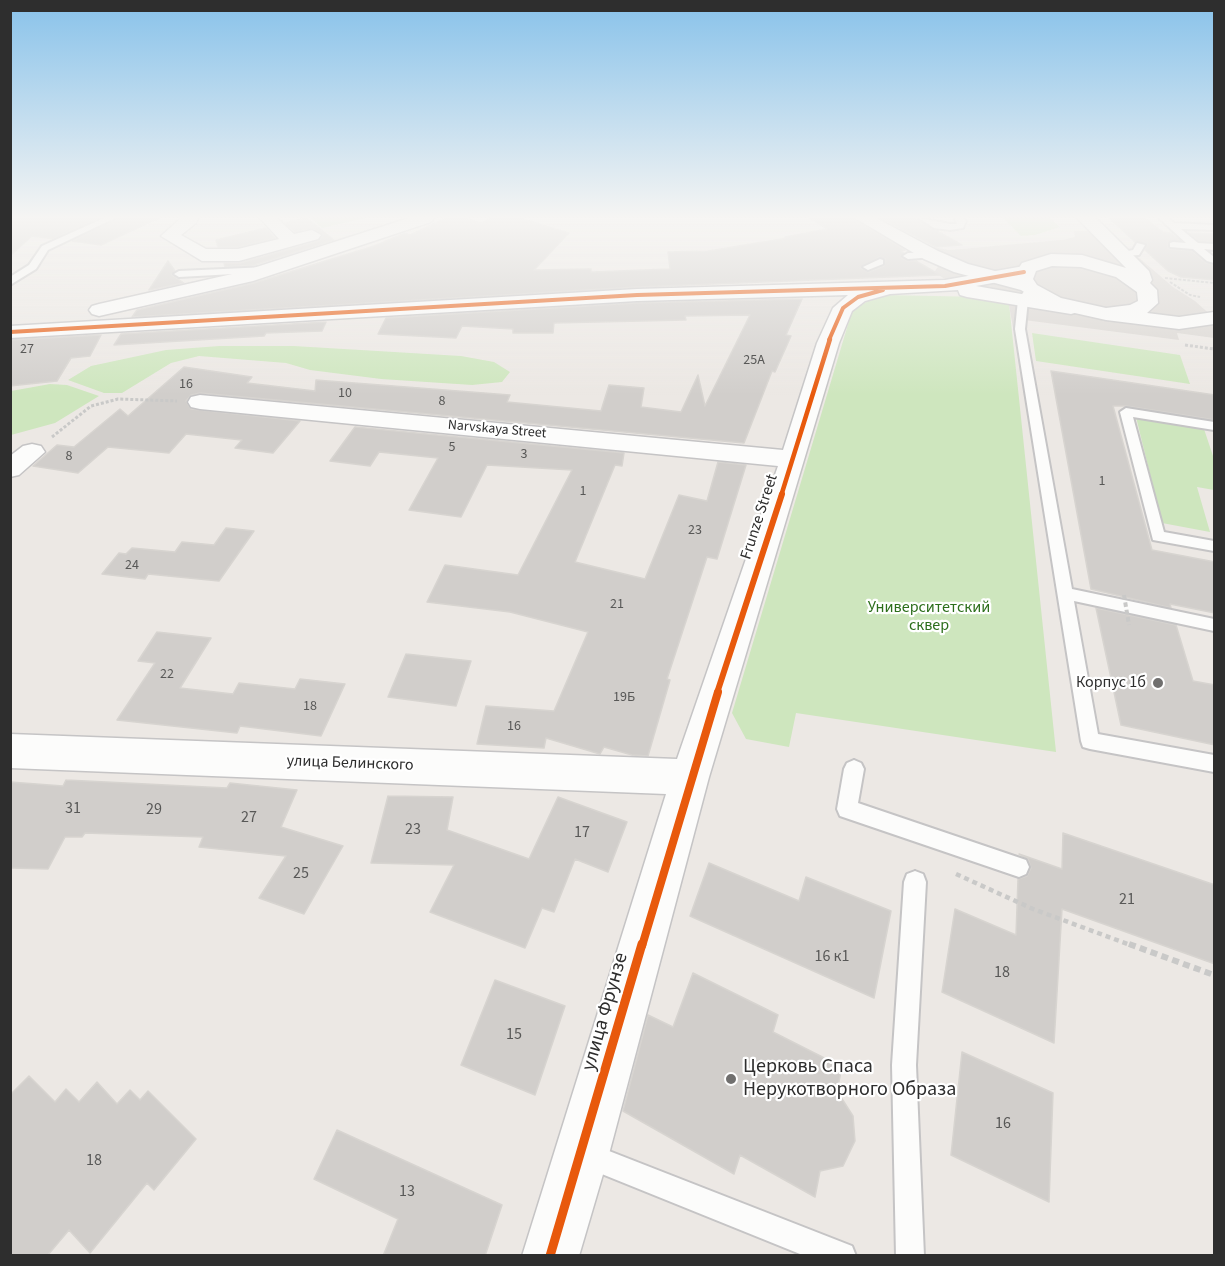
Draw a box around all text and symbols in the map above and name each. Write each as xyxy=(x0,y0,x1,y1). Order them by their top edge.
house number: 27 xyxy=(20,342,34,358)
house number: 25А xyxy=(743,353,765,369)
house number: 16 xyxy=(179,377,193,393)
house number: 10 xyxy=(338,386,352,402)
house number: 8 xyxy=(439,394,445,410)
street label: Narvskaya Street xyxy=(447,417,547,443)
house number: 5 xyxy=(449,440,455,456)
house number: 3 xyxy=(521,447,527,463)
house number: 8 xyxy=(66,449,72,465)
street label: Frunze Street xyxy=(737,472,783,562)
house number: 1 xyxy=(1099,474,1105,490)
house number: 1 xyxy=(580,484,586,500)
house number: 23 xyxy=(688,523,702,539)
house number: 24 xyxy=(125,558,139,574)
house number: 21 xyxy=(610,597,624,613)
park label: Университетский сквер xyxy=(868,598,990,636)
house number: 22 xyxy=(160,667,174,683)
place label: Корпус 1б xyxy=(1076,673,1146,693)
marker: Корпус 1б xyxy=(1151,676,1165,690)
house number: 19Б xyxy=(613,690,635,706)
house number: 18 xyxy=(303,699,317,715)
house number: 16 xyxy=(507,719,521,735)
street label: улица Белинского xyxy=(286,752,414,776)
house number: 31 xyxy=(65,799,81,819)
house number: 29 xyxy=(146,800,162,820)
house number: 27 xyxy=(241,808,257,828)
house number: 23 xyxy=(405,820,421,840)
house number: 17 xyxy=(574,823,590,843)
house number: 25 xyxy=(293,864,309,884)
house number: 21 xyxy=(1119,890,1135,910)
house number: 16 к1 xyxy=(815,947,849,967)
street label: улица Фрунзе xyxy=(578,950,634,1074)
house number: 18 xyxy=(994,963,1010,983)
house number: 15 xyxy=(506,1025,522,1045)
place label: Церковь Спаса Нерукотворного Образа xyxy=(743,1056,956,1103)
marker: Церковь Спаса Нерукотворного Образа xyxy=(724,1072,738,1086)
house number: 16 xyxy=(995,1114,1011,1134)
house number: 18 xyxy=(86,1151,102,1171)
house number: 13 xyxy=(399,1182,415,1202)

